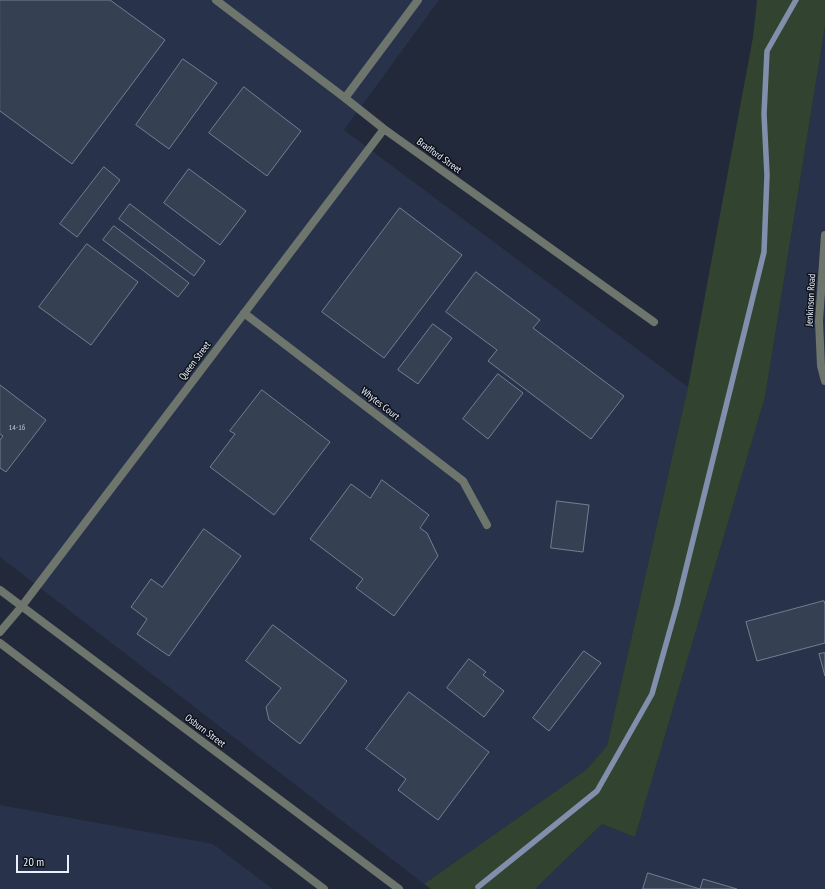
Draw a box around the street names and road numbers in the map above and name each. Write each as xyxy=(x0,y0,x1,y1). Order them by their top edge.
street label: Bradford Street xyxy=(414,136,464,176)
street label: Jenkinson Road xyxy=(804,273,818,327)
street label: Queen Street xyxy=(177,339,213,383)
street label: Whytes Court xyxy=(358,385,402,423)
street label: Osburn Street xyxy=(182,712,228,750)

